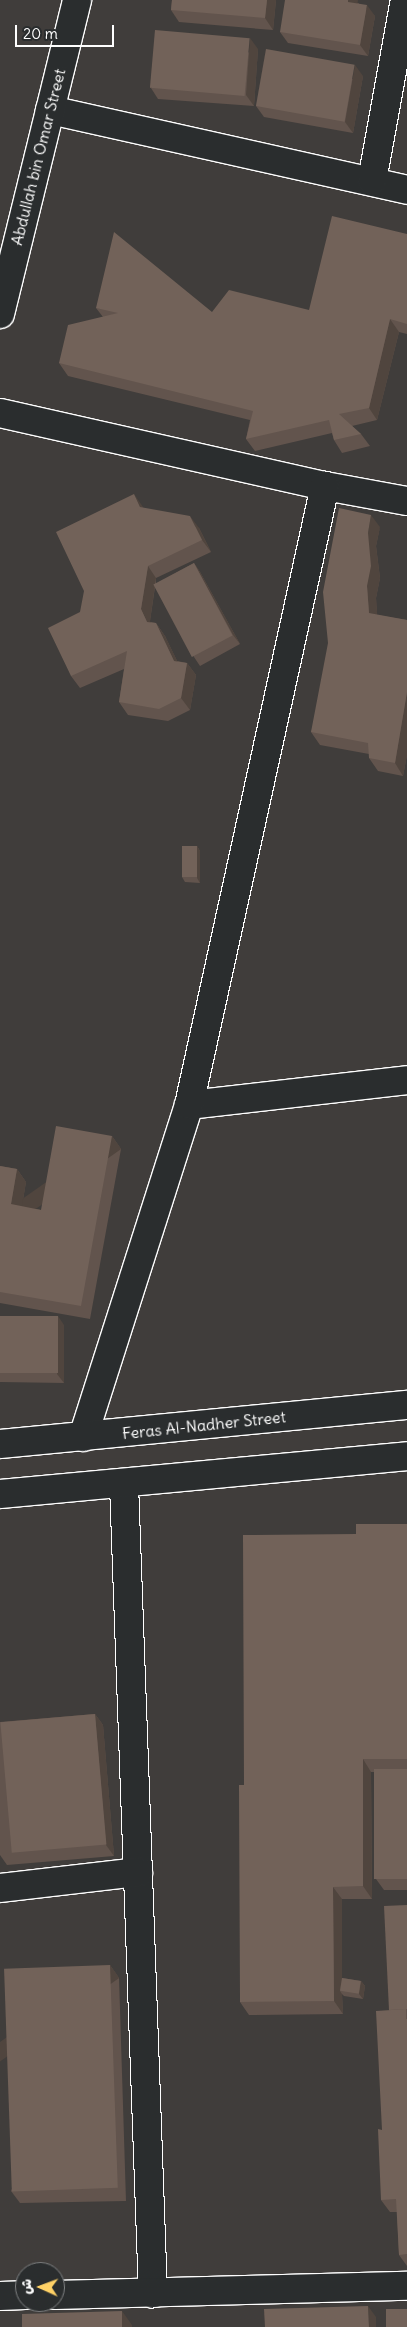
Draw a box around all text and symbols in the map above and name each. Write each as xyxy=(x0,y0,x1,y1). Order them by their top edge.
scale bar xyxy=(18,15,116,47)
text: 20 m xyxy=(23,24,58,43)
street label: Abdullah bin Omar Street xyxy=(7,67,69,247)
street label: Feras Al-Nadher Street xyxy=(121,1407,287,1443)
north arrow xyxy=(15,2262,65,2312)
text: ش xyxy=(17,2278,35,2295)

